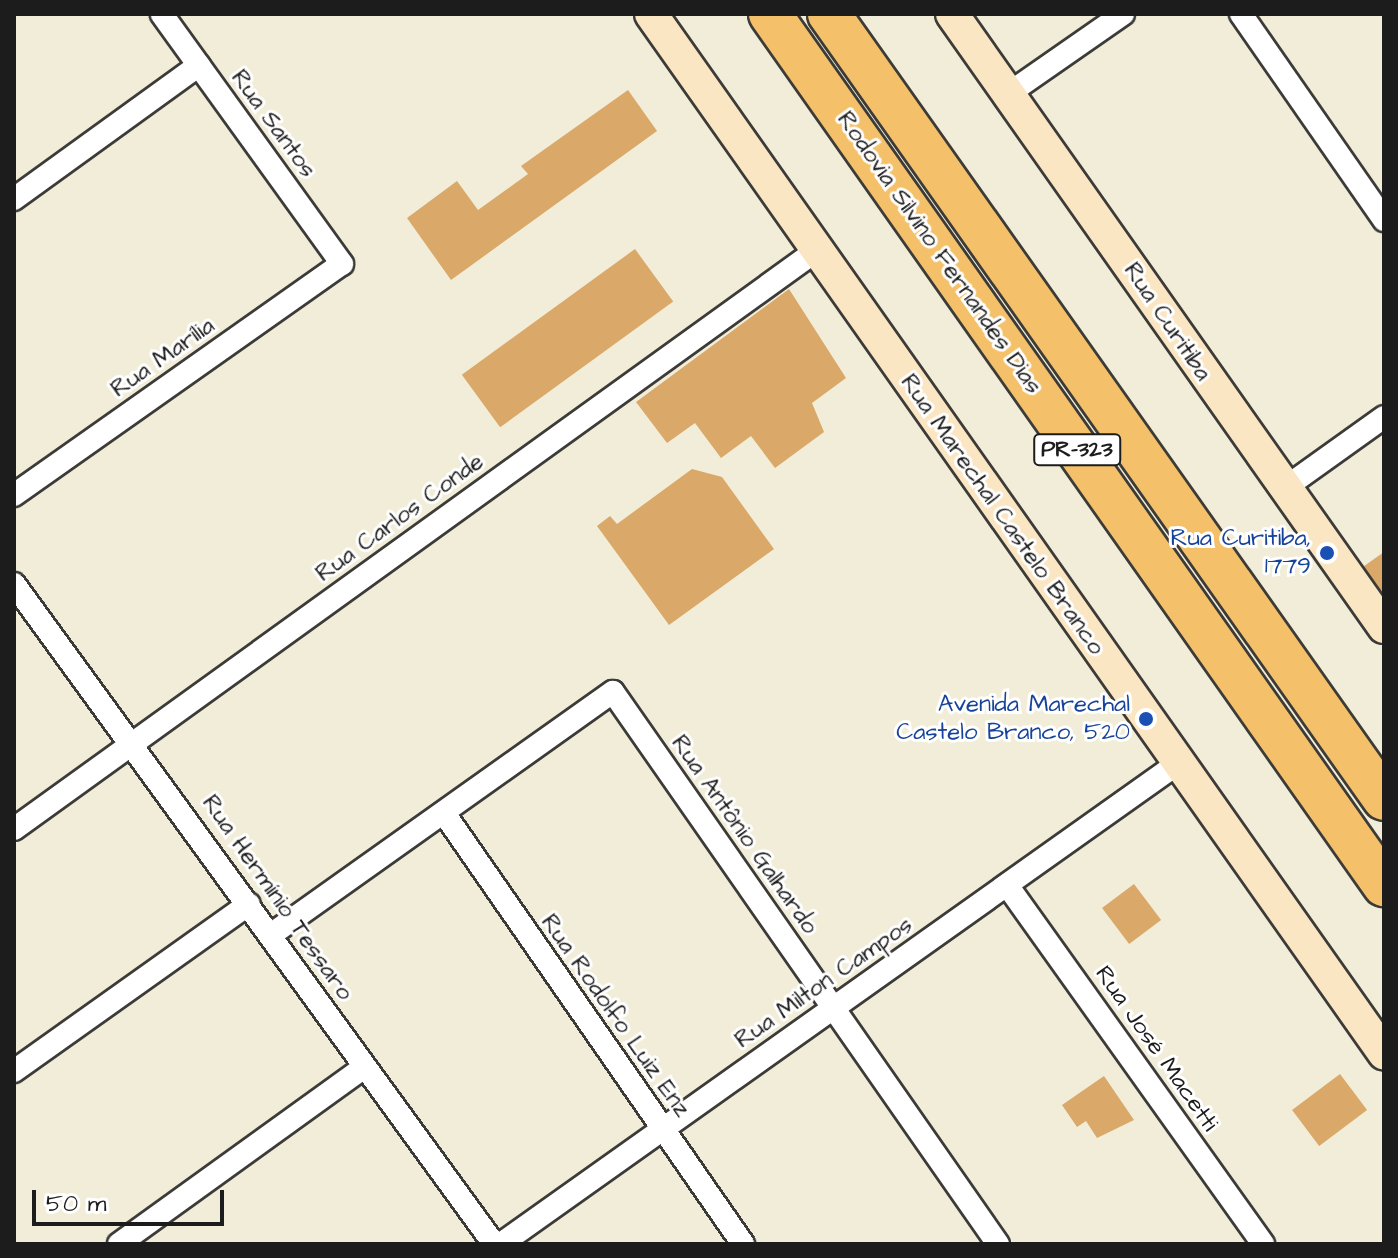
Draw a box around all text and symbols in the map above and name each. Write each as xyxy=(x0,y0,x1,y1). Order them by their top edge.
street label: Rua Santos xyxy=(224,65,322,183)
street label: Rodovia Silvino Fernandes Dias xyxy=(830,106,1048,400)
street label: Rua Curitiba xyxy=(1117,257,1217,387)
street label: Rua Marília xyxy=(106,312,220,404)
street label: Rua Marechal Castelo Branco xyxy=(894,369,1110,661)
road number: PR-323 xyxy=(1033,432,1121,468)
street label: Rua Carlos Conde xyxy=(311,447,489,589)
place label: Rua Curitiba, 1779 xyxy=(1171,525,1311,581)
marker: Rua Curitiba, 1779 xyxy=(1318,544,1336,562)
place label: Avenida Marechal Castelo Branco, 520 xyxy=(896,691,1130,747)
marker: Avenida Marechal Castelo Branco, 520 xyxy=(1137,710,1155,728)
street label: Rua Antônio Galhardo xyxy=(664,730,824,940)
street label: Rua Hermínio Tessaro xyxy=(195,790,359,1006)
street label: Rua Rodolfo Luiz Enz xyxy=(534,909,696,1123)
street label: Rua Milton Campos xyxy=(730,911,918,1055)
street label: Rua José Macetti xyxy=(1088,961,1224,1137)
scale bar xyxy=(36,1174,228,1224)
text: 50 m xyxy=(46,1187,106,1221)

